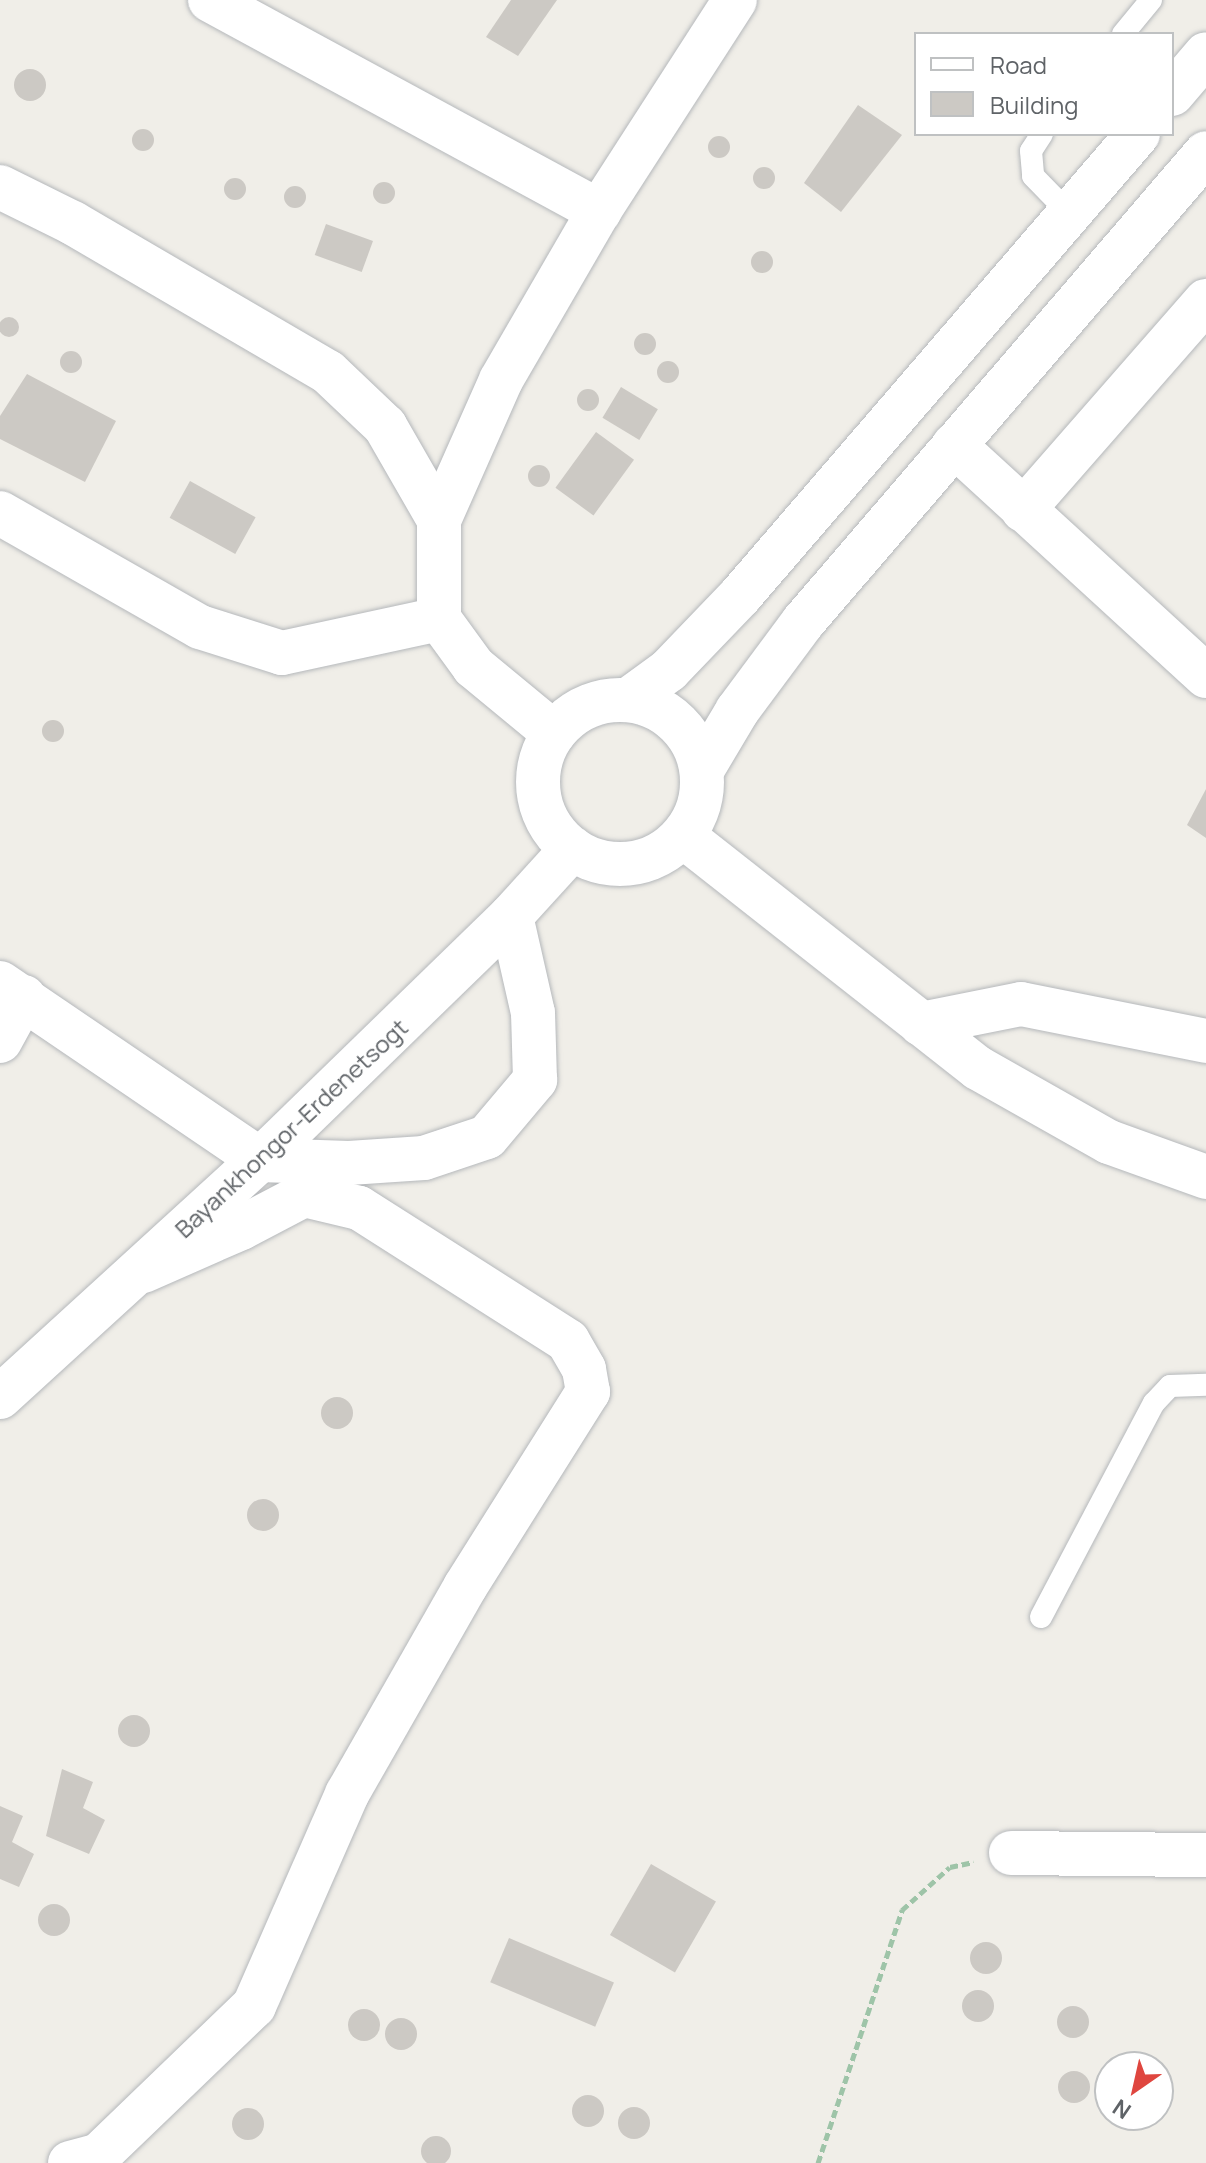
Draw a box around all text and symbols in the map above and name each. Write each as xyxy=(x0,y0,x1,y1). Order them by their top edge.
legend xyxy=(914,32,1174,136)
text: Road xyxy=(990,48,1047,81)
text: Building xyxy=(990,88,1078,121)
street label: Bayankhongor-Erdenetsogt xyxy=(169,1013,413,1243)
north arrow xyxy=(1094,2051,1174,2131)
text: N xyxy=(1107,2092,1137,2126)

